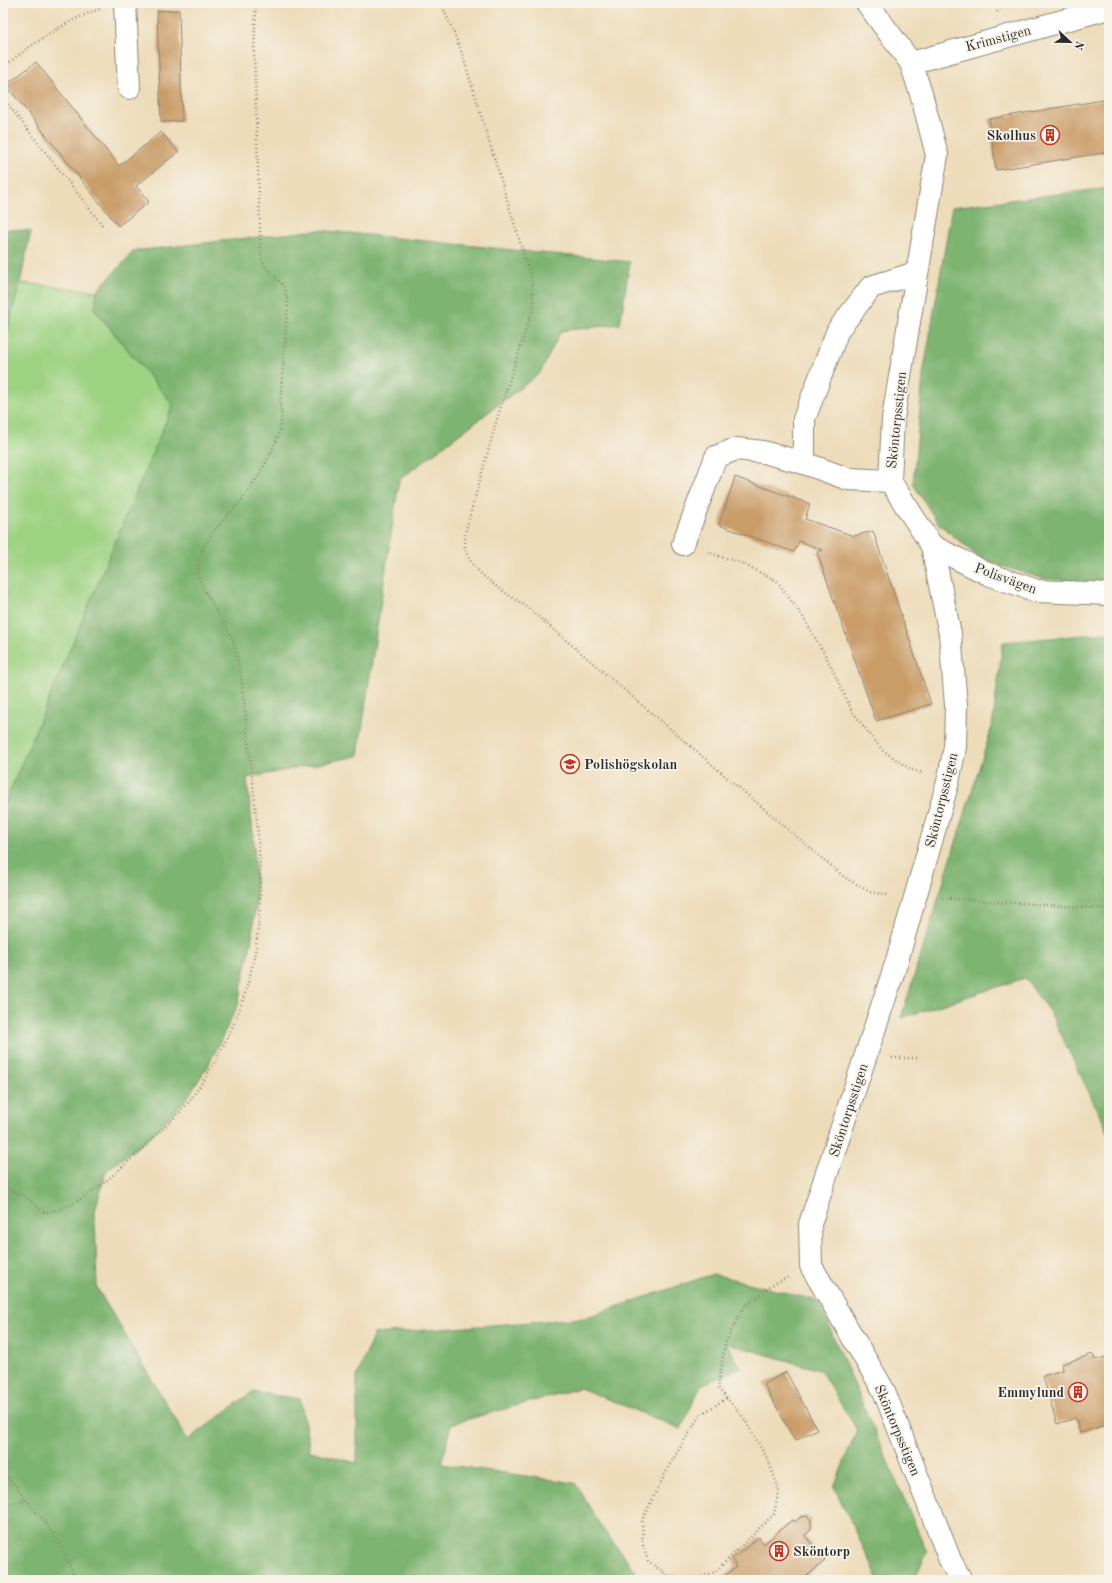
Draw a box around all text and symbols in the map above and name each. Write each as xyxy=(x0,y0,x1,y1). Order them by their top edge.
north arrow xyxy=(1050,22,1090,62)
street label: Krimstigen xyxy=(964,23,1033,54)
text: N xyxy=(1071,39,1085,52)
building icon: Skolhus xyxy=(1039,124,1061,146)
place label: Skolhus xyxy=(987,129,1036,143)
street label: Sköntorpsstigen xyxy=(885,370,909,469)
street label: Polisvägen xyxy=(973,561,1039,597)
street label: Sköntorpsstigen xyxy=(923,751,961,849)
school or university icon: Polishögskolan xyxy=(559,753,581,775)
place label: Polishögskolan xyxy=(584,758,678,772)
street label: Sköntorpsstigen xyxy=(827,1061,871,1159)
building icon: Emmylund xyxy=(1067,1381,1089,1403)
street label: Sköntorpsstigen xyxy=(872,1383,923,1478)
place label: Emmylund xyxy=(997,1386,1064,1400)
building icon: Sköntorp xyxy=(768,1540,790,1562)
place label: Sköntorp xyxy=(793,1545,850,1559)

